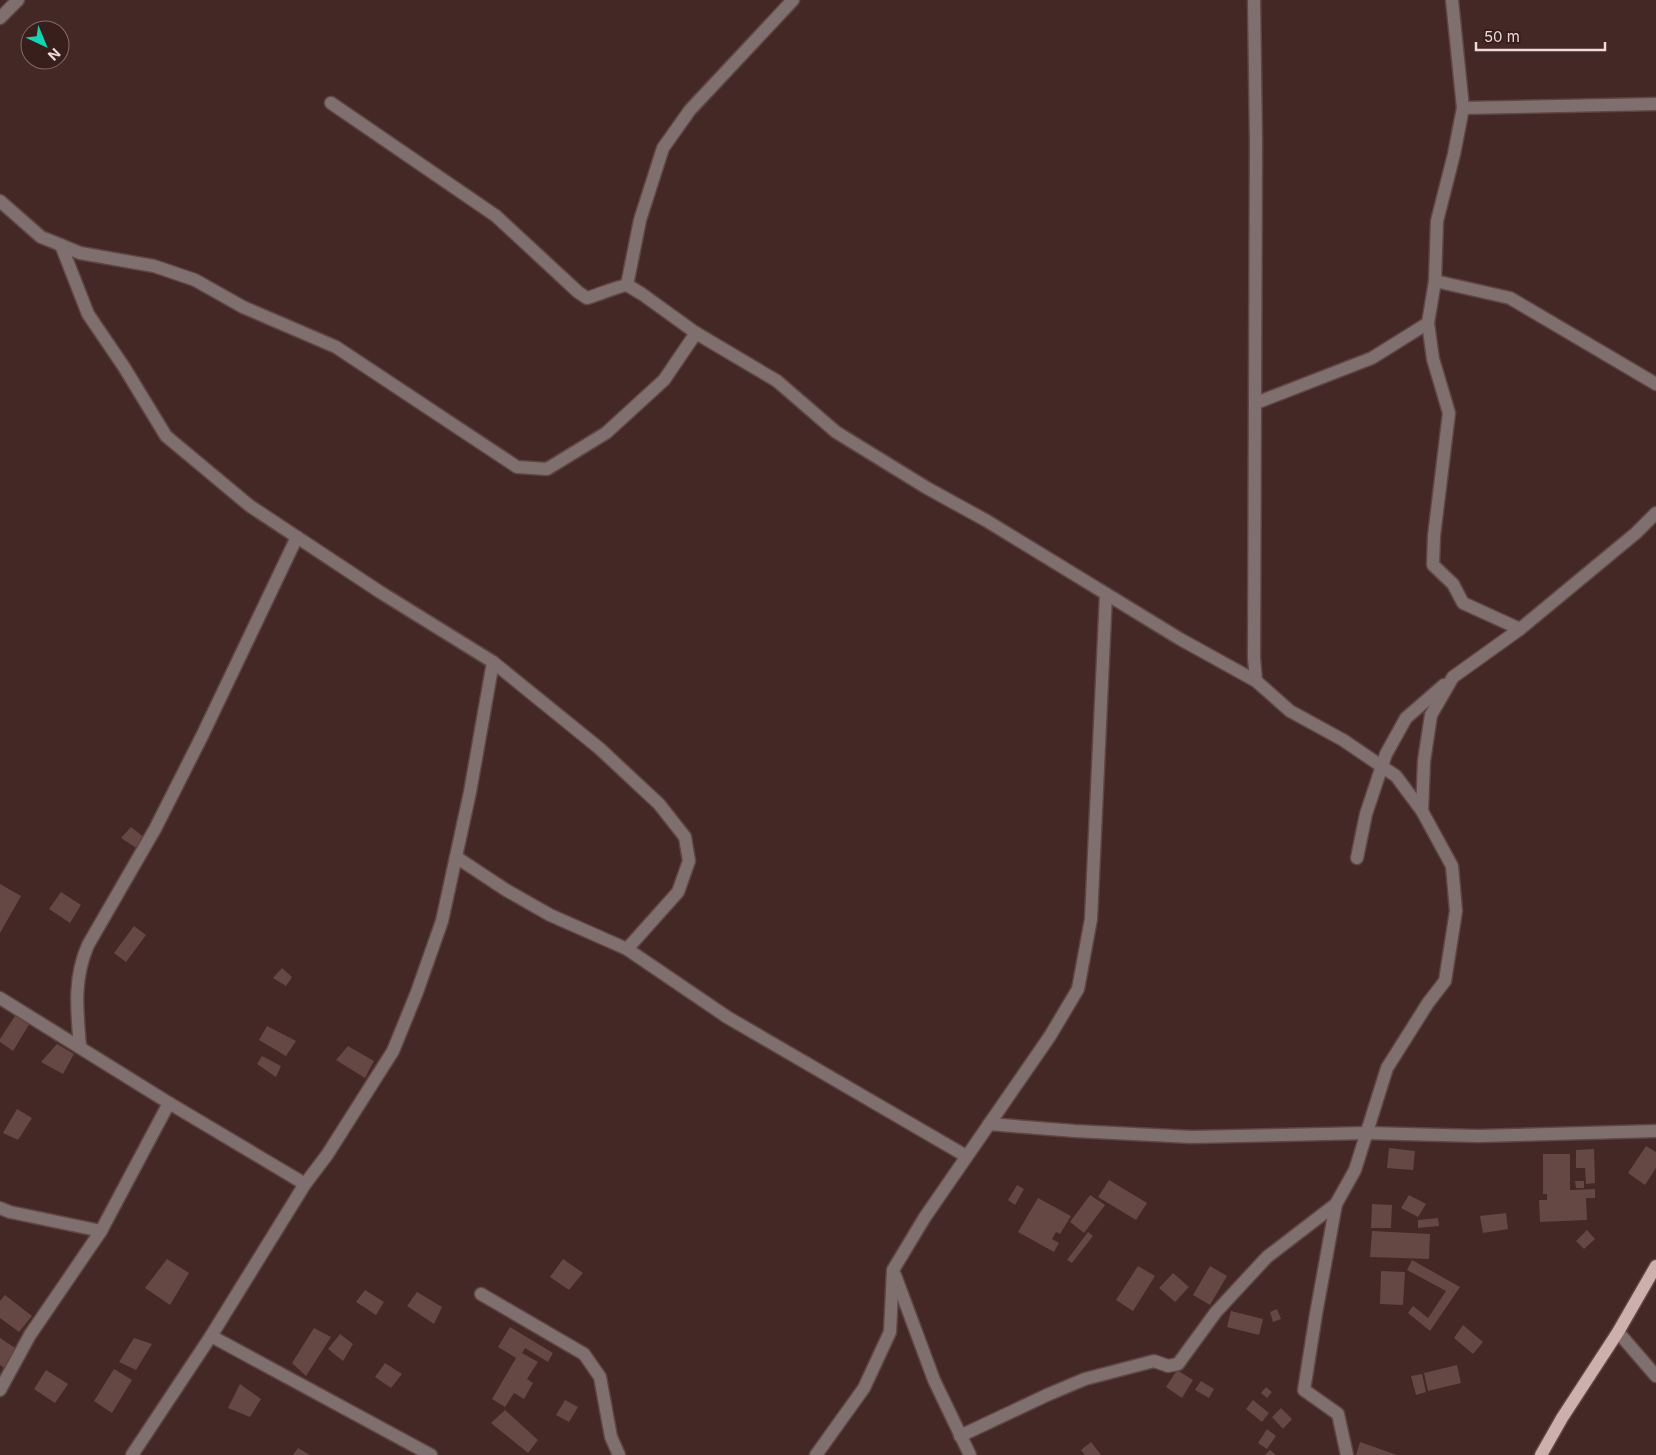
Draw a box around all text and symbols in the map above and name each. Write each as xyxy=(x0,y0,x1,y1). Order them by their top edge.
north arrow xyxy=(20,20,70,70)
scale bar xyxy=(1476,20,1605,52)
text: 50 m xyxy=(1484,27,1520,46)
text: N xyxy=(45,45,64,65)

